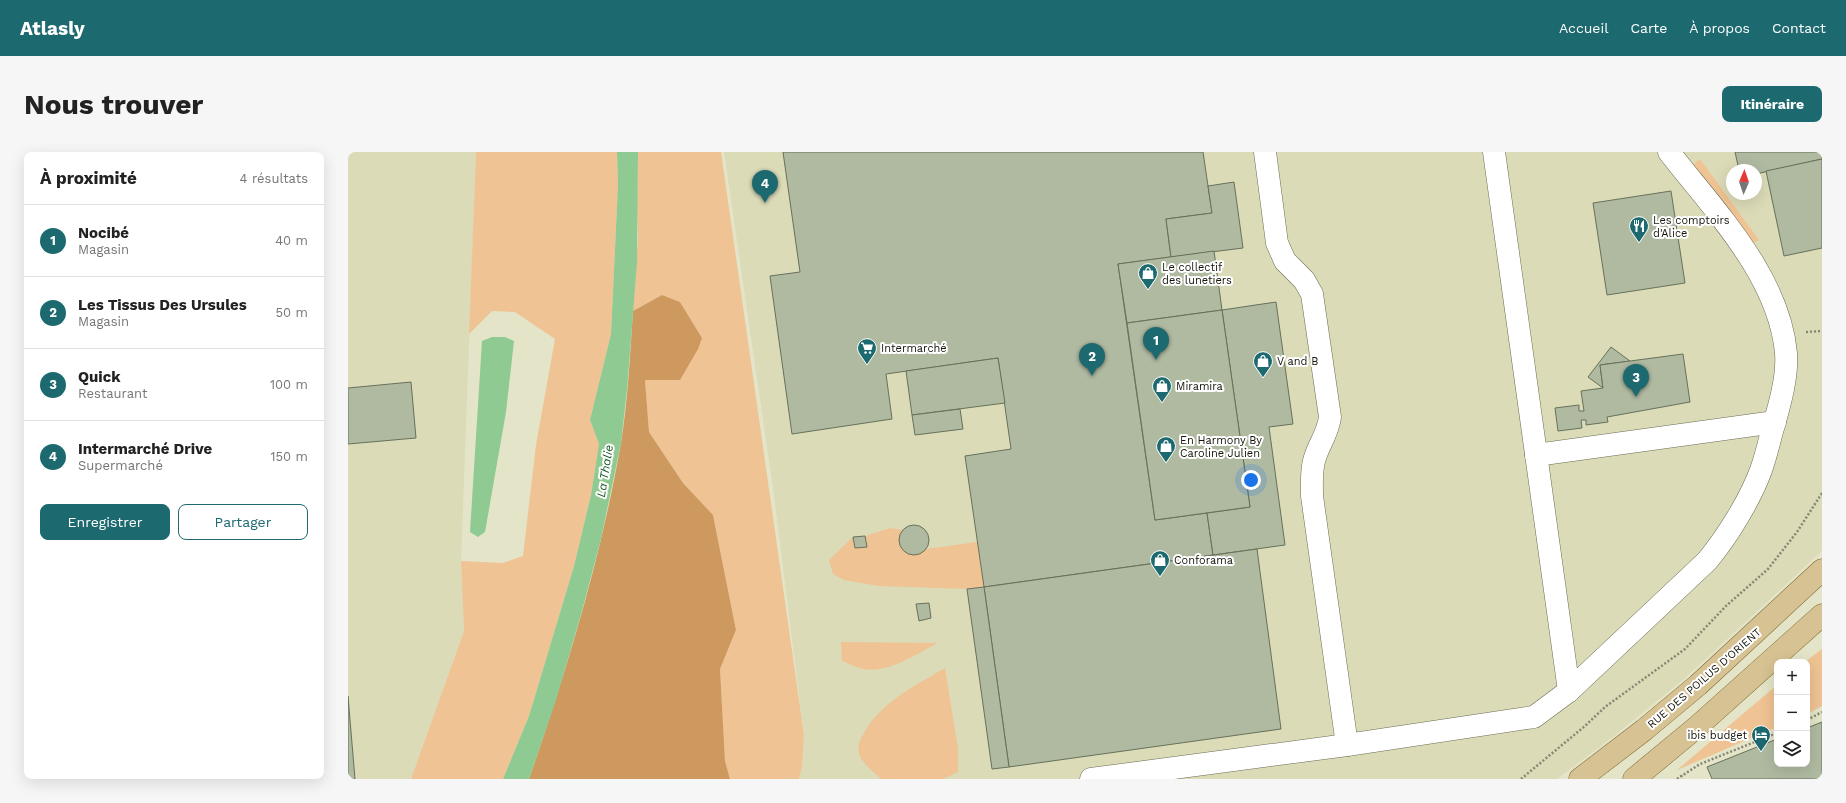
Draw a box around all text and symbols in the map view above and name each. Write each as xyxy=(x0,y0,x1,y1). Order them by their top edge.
text: Atlasly xyxy=(20,17,85,40)
text: Accueil xyxy=(1559,20,1608,36)
text: Carte xyxy=(1630,20,1667,36)
text: À propos xyxy=(1689,20,1750,36)
text: Contact xyxy=(1772,20,1826,36)
button: Itinéraire xyxy=(1722,86,1822,122)
text: Nous trouver xyxy=(24,88,203,121)
north arrow xyxy=(1726,164,1762,200)
text: À proximité xyxy=(40,168,137,188)
pin: 4 xyxy=(752,170,778,203)
text: 4 résultats xyxy=(240,171,308,186)
place label: Les comptoirs d'Alice xyxy=(1653,214,1730,240)
restaurant icon: Les comptoirs d'Alice xyxy=(1628,215,1650,243)
text: Nocibé xyxy=(78,224,129,242)
text: 1 xyxy=(50,233,56,248)
text: 40 m xyxy=(275,233,308,248)
text: Magasin xyxy=(78,242,129,257)
place label: Le collectif des lunetiers xyxy=(1162,261,1232,287)
shop icon: Le collectif des lunetiers xyxy=(1137,262,1159,290)
text: Les Tissus Des Ursules xyxy=(78,296,247,314)
text: 2 xyxy=(49,305,57,320)
text: 50 m xyxy=(276,305,308,320)
text: Magasin xyxy=(78,314,129,329)
pin: 1 xyxy=(1143,327,1169,360)
supermarket icon: Intermarché xyxy=(856,337,878,365)
place label: Intermarché xyxy=(881,342,947,355)
pin: 2 xyxy=(1079,343,1105,376)
shop icon: V and B xyxy=(1252,350,1274,378)
place label: V and B xyxy=(1277,355,1318,368)
pin: 3 xyxy=(1623,364,1649,397)
text: Quick xyxy=(78,368,121,386)
shop icon: Miramira xyxy=(1151,375,1173,403)
text: 3 xyxy=(49,377,57,392)
text: 100 m xyxy=(270,377,308,392)
place label: Miramira xyxy=(1176,380,1223,393)
text: Restaurant xyxy=(78,386,148,401)
place label: En Harmony By Caroline Julien xyxy=(1180,434,1262,460)
shop icon: En Harmony By Caroline Julien xyxy=(1155,435,1177,463)
text: Intermarché Drive xyxy=(78,440,212,458)
water label: La Thalie xyxy=(594,444,616,498)
text: 4 xyxy=(49,449,57,464)
text: 150 m xyxy=(270,449,308,464)
text: Supermarché xyxy=(78,458,163,473)
your location xyxy=(1241,470,1261,490)
button: Enregistrer xyxy=(40,504,170,540)
button: Partager xyxy=(178,504,308,540)
shop icon: Conforama xyxy=(1149,549,1171,577)
place label: Conforama xyxy=(1174,554,1233,567)
street label: RUE DES POILUS D'ORIENT xyxy=(1645,625,1764,731)
map controls xyxy=(1774,659,1810,767)
button: + xyxy=(1774,659,1810,695)
button: − xyxy=(1774,695,1810,731)
hotel icon: ibis budget xyxy=(1750,724,1772,752)
place label: ibis budget xyxy=(1687,729,1747,742)
button: layers xyxy=(1774,731,1810,767)

